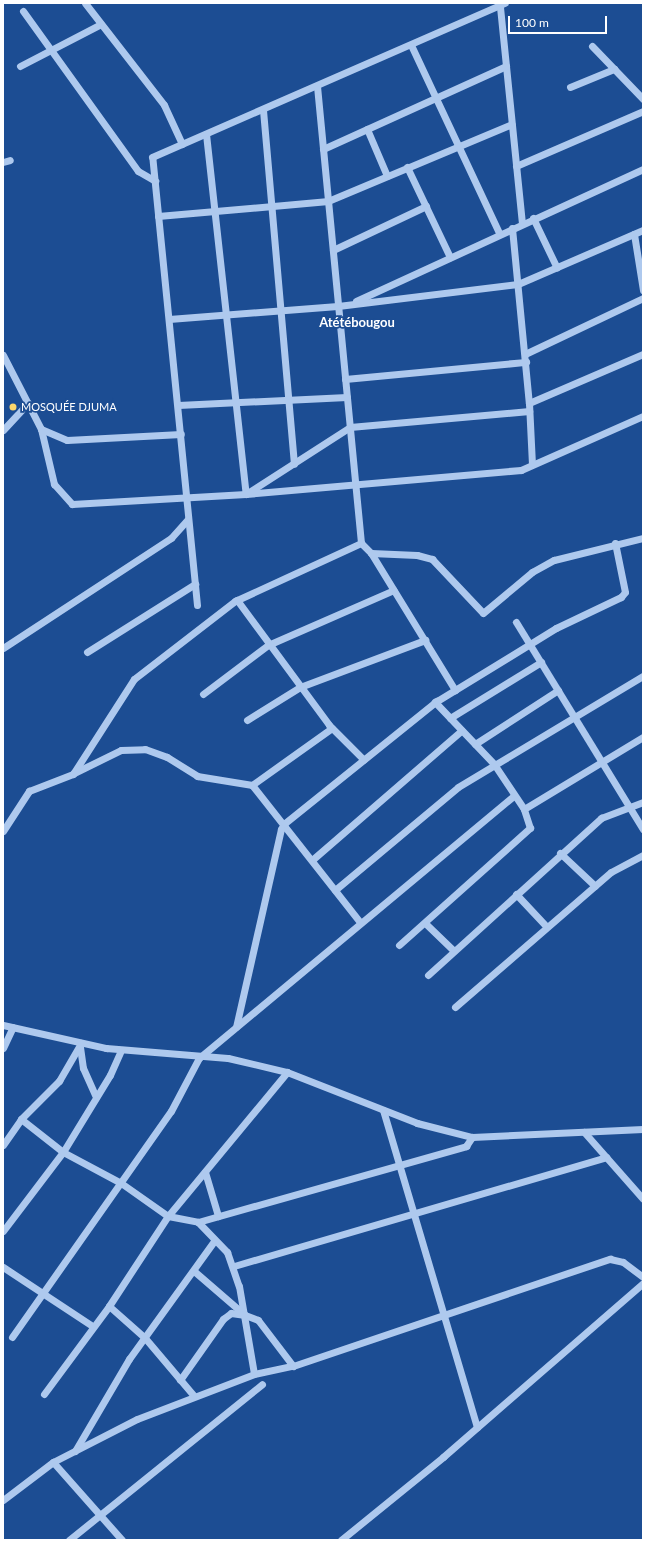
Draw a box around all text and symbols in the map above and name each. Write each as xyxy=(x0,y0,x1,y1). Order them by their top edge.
scale bar xyxy=(510,8,609,34)
text: 100 m xyxy=(515,15,549,30)
district label: Atétébougou xyxy=(319,314,395,330)
place label: MOSQUÉE DJUMA xyxy=(21,400,117,414)
marker: MOSQUÉE DJUMA xyxy=(8,402,18,412)

